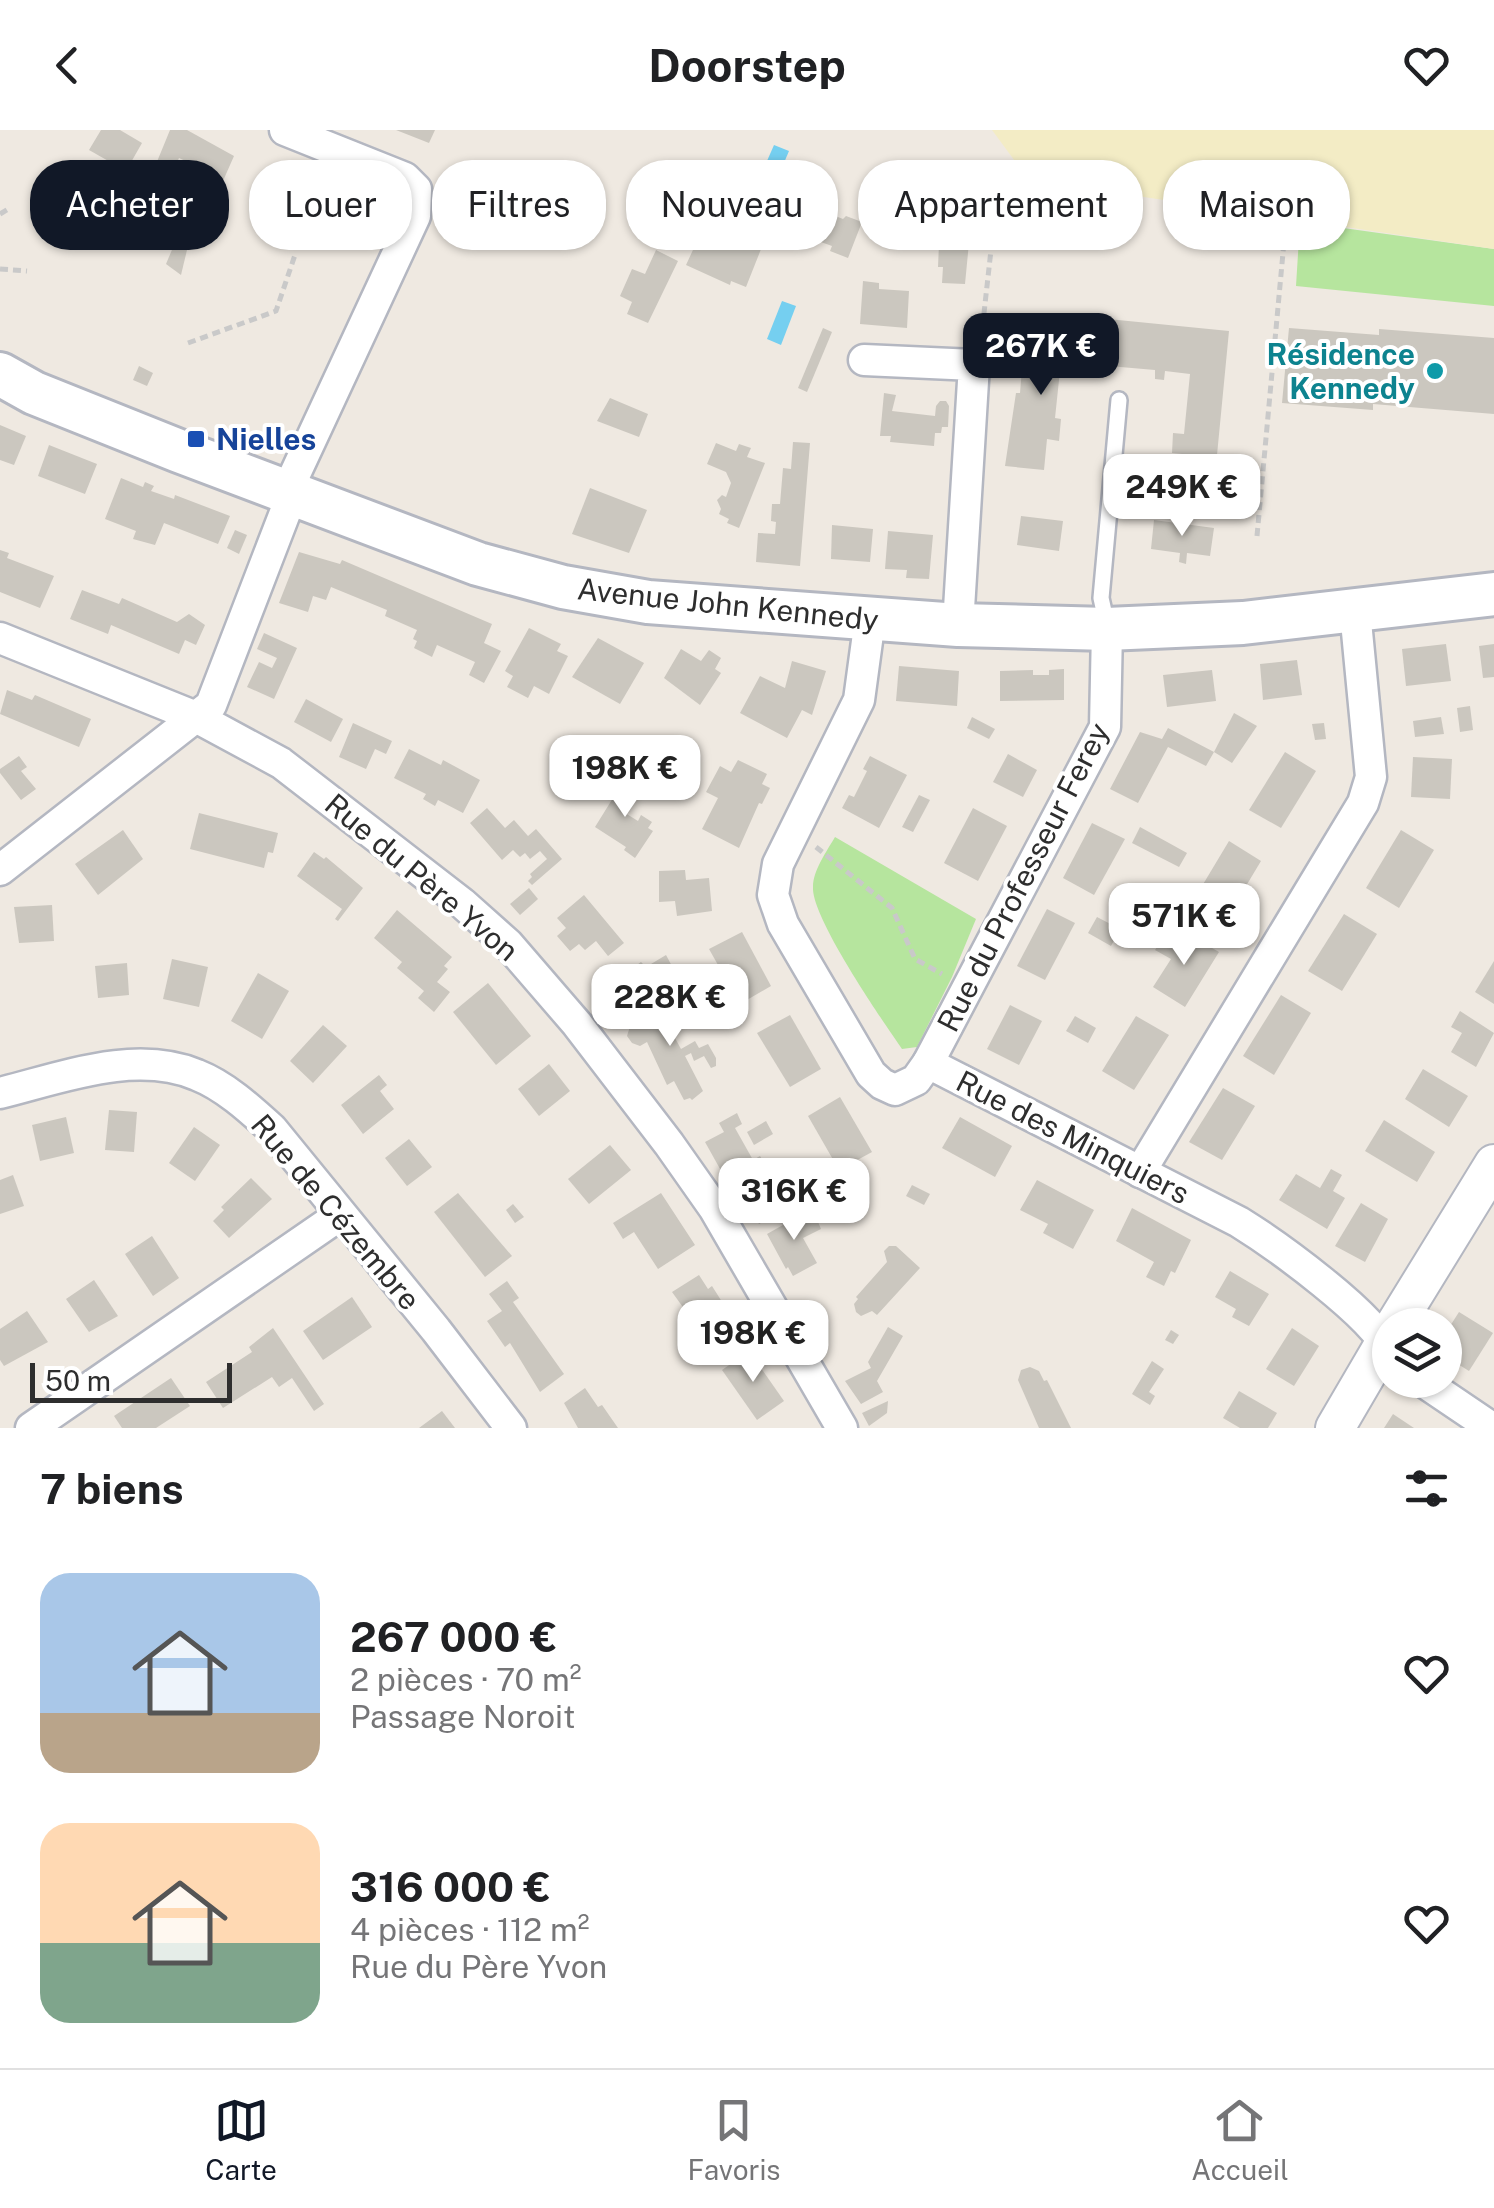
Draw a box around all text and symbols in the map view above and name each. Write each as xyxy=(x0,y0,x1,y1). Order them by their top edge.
icon: back xyxy=(40,38,95,93)
icon: heart xyxy=(1399,38,1454,93)
text: Doorstep xyxy=(648,39,846,92)
chip: Acheter xyxy=(30,160,229,250)
chip: Louer xyxy=(249,160,412,250)
chip: Filtres xyxy=(432,160,606,250)
chip: Nouveau xyxy=(626,160,838,250)
chip: Appartement xyxy=(858,160,1143,250)
chip: Maison xyxy=(1163,160,1350,250)
pin: 267K € xyxy=(960,313,1122,398)
text: 267K € xyxy=(985,327,1097,364)
place label: Résidence Kennedy xyxy=(1267,336,1415,406)
marker: Résidence Kennedy xyxy=(1424,360,1446,382)
place label: Nielles xyxy=(216,421,316,457)
marker: Nielles xyxy=(185,428,207,450)
pin: 249K € xyxy=(1101,454,1263,539)
text: 249K € xyxy=(1125,468,1239,505)
street label: Avenue John Kennedy xyxy=(576,570,880,638)
street label: Rue du Professeur Ferey xyxy=(929,717,1117,1037)
pin: 198K € xyxy=(544,735,706,820)
text: 198K € xyxy=(571,749,679,786)
street label: Rue du Père Yvon xyxy=(318,786,526,968)
pin: 571K € xyxy=(1103,883,1265,968)
text: 571K € xyxy=(1131,897,1237,934)
pin: 228K € xyxy=(589,964,751,1049)
text: 228K € xyxy=(613,978,727,1015)
street label: Rue des Minquiers xyxy=(951,1063,1195,1211)
street label: Rue de Cézembre xyxy=(244,1107,428,1317)
pin: 316K € xyxy=(713,1158,875,1243)
text: 316K € xyxy=(740,1172,848,1209)
pin: 198K € xyxy=(672,1300,834,1385)
map controls xyxy=(1372,1308,1462,1398)
button: layers xyxy=(1372,1308,1462,1398)
text: 198K € xyxy=(699,1314,807,1351)
scale bar xyxy=(30,1358,232,1402)
text: 50 m xyxy=(45,1364,111,1397)
icon: filters xyxy=(1399,1461,1454,1516)
text: 7 biens xyxy=(40,1464,184,1513)
text: 267 000 € xyxy=(350,1612,557,1661)
icon: home xyxy=(120,1613,240,1733)
icon: heart xyxy=(1399,1646,1454,1701)
text: 2 pièces · 70 m² xyxy=(350,1661,581,1698)
text: Passage Noroit xyxy=(350,1698,576,1735)
text: 316 000 € xyxy=(350,1862,551,1911)
icon: home xyxy=(120,1863,240,1983)
icon: heart xyxy=(1399,1896,1454,1951)
text: 4 pièces · 112 m² xyxy=(350,1911,589,1948)
text: Rue du Père Yvon xyxy=(350,1948,607,1985)
tab: Carte xyxy=(205,2093,277,2186)
tab: Favoris xyxy=(687,2093,781,2186)
tab: Accueil xyxy=(1191,2093,1289,2186)

